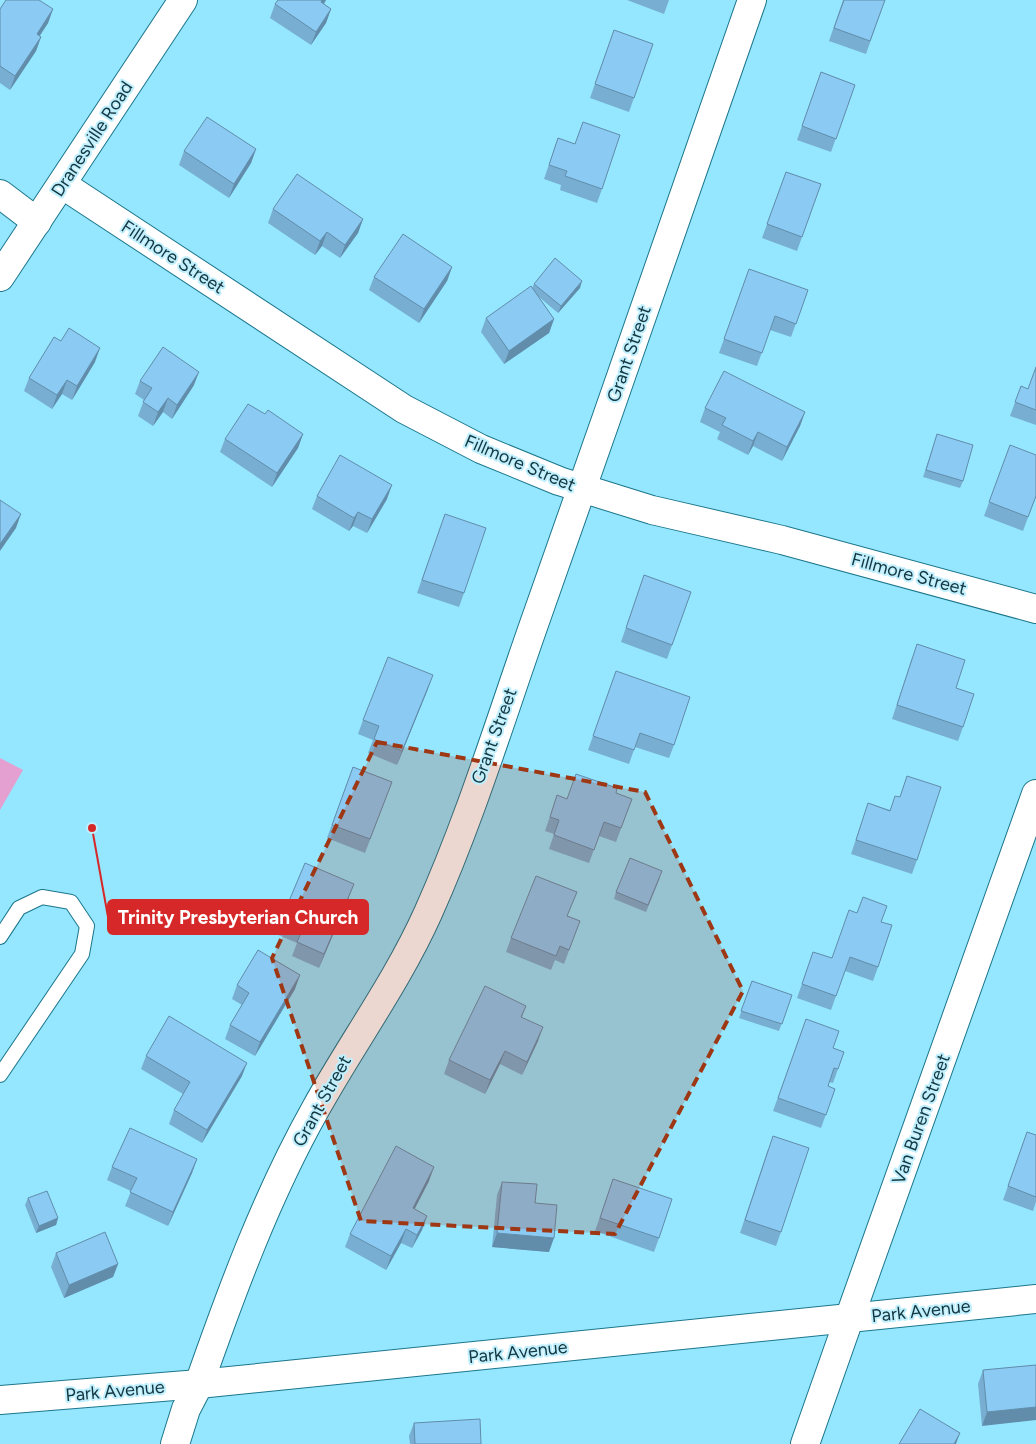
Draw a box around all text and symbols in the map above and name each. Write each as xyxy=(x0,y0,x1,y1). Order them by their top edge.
street label: Dranesville Road xyxy=(47,77,137,201)
street label: Fillmore Street xyxy=(117,216,229,299)
street label: Grant Street xyxy=(602,303,656,405)
street label: Fillmore Street xyxy=(461,430,579,496)
street label: Fillmore Street xyxy=(849,548,969,600)
street label: Grant Street xyxy=(466,685,522,787)
callout: Trinity Presbyterian Church xyxy=(108,900,368,934)
text: Trinity Presbyterian Church xyxy=(118,906,358,929)
street label: Grant Street xyxy=(288,1051,356,1150)
street label: Van Buren Street xyxy=(887,1051,955,1187)
street label: Park Avenue xyxy=(870,1295,972,1327)
street label: Park Avenue xyxy=(467,1336,569,1368)
street label: Park Avenue xyxy=(64,1376,166,1406)

